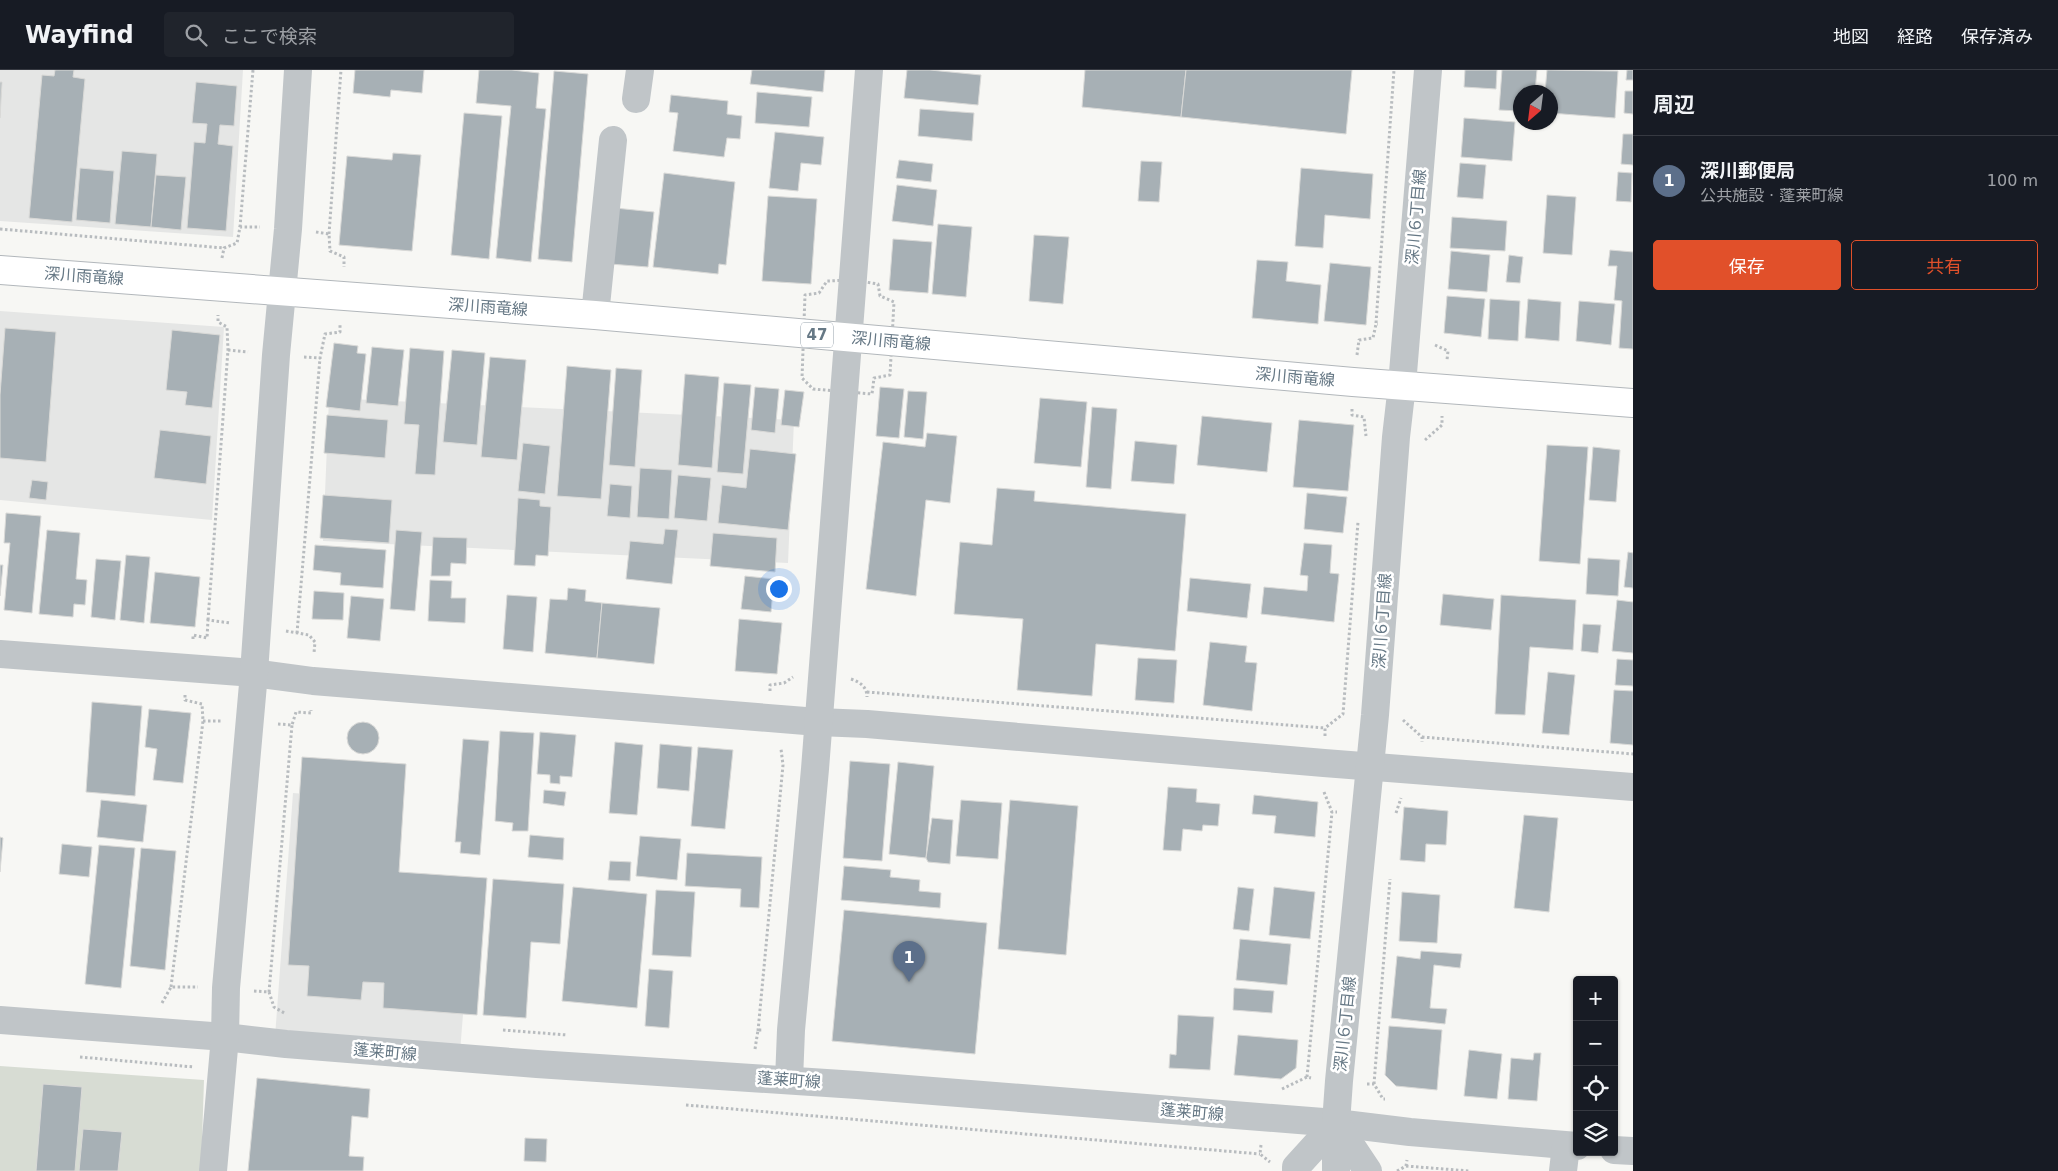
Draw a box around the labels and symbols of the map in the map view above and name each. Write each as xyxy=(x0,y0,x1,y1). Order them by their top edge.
north arrow xyxy=(1513,85,1558,130)
street label: 深川６丁目線 xyxy=(1402,168,1430,266)
street label: 深川雨竜線 xyxy=(43,264,125,288)
street label: 深川雨竜線 xyxy=(447,295,529,319)
road number: 47 xyxy=(801,322,833,348)
street label: 深川雨竜線 xyxy=(850,328,932,354)
street label: 深川雨竜線 xyxy=(1254,364,1336,390)
street label: 深川６丁目線 xyxy=(1369,572,1395,670)
your location xyxy=(766,576,792,602)
pin: 1 xyxy=(893,941,925,982)
street label: 深川６丁目線 xyxy=(1331,975,1359,1073)
street label: 蓬莱町線 xyxy=(352,1040,418,1064)
street label: 蓬莱町線 xyxy=(756,1068,822,1092)
street label: 蓬莱町線 xyxy=(1159,1100,1225,1124)

